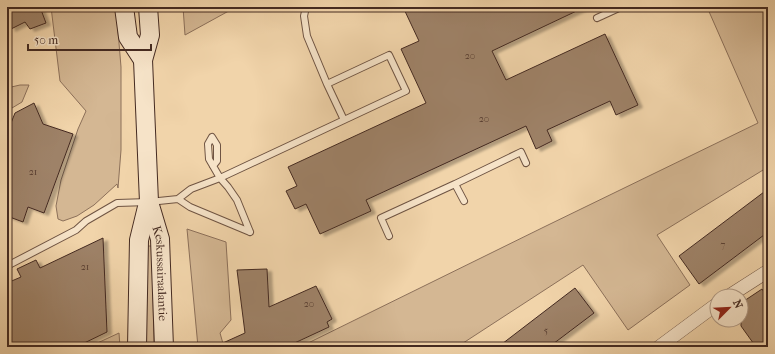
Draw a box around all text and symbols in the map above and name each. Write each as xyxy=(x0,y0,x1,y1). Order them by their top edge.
scale bar xyxy=(28,26,151,52)
text: 50 m xyxy=(34,33,58,47)
house number: 20 xyxy=(465,50,475,62)
house number: 20 xyxy=(479,113,489,125)
house number: 21 xyxy=(29,166,37,178)
street label: Keskussairaalantie xyxy=(149,224,170,321)
house number: 7 xyxy=(721,239,726,251)
house number: 21 xyxy=(81,261,89,273)
north arrow xyxy=(709,288,749,328)
house number: 20 xyxy=(304,298,314,310)
text: N xyxy=(730,298,746,311)
house number: 5 xyxy=(544,325,548,337)

